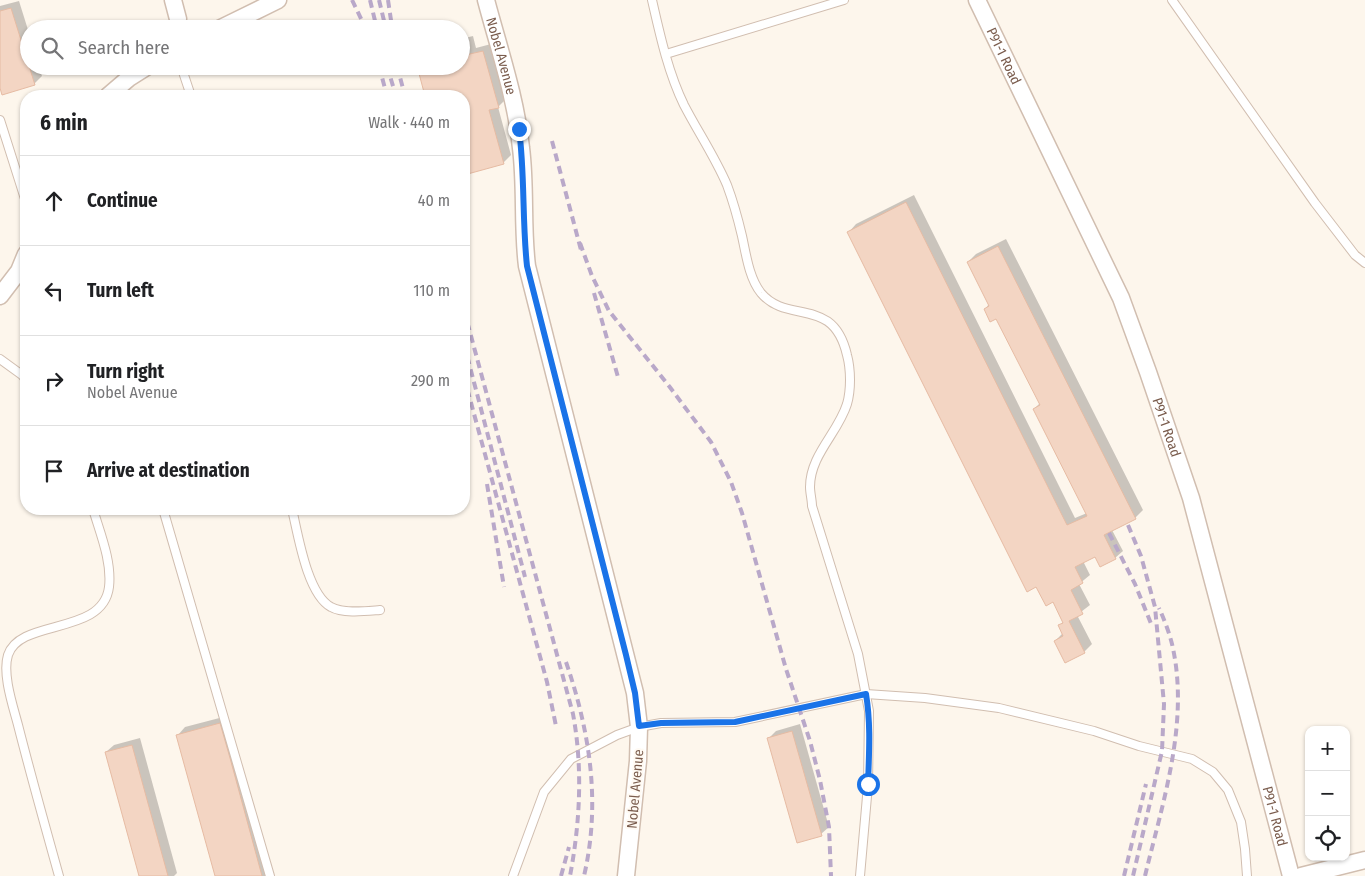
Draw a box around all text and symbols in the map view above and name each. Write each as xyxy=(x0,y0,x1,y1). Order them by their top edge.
street label: Nobel Avenue xyxy=(482,15,519,96)
search box xyxy=(20,20,470,75)
street label: P91-1 Road xyxy=(983,25,1025,87)
icon: search xyxy=(38,34,66,62)
text: Search here xyxy=(78,36,170,59)
text: 6 min xyxy=(40,110,88,136)
text: Walk · 440 m xyxy=(368,113,450,132)
route end xyxy=(508,118,531,141)
icon: ahead xyxy=(40,187,68,215)
text: Continue xyxy=(87,189,158,212)
text: 40 m xyxy=(418,191,450,210)
icon: left xyxy=(40,277,68,305)
text: Turn left xyxy=(87,279,154,302)
text: 110 m xyxy=(413,281,450,300)
text: Turn right xyxy=(87,360,164,383)
icon: right xyxy=(40,367,68,395)
text: 290 m xyxy=(411,371,450,390)
text: Nobel Avenue xyxy=(87,383,178,402)
street label: P91-1 Road xyxy=(1148,396,1184,459)
icon: arrive xyxy=(40,457,68,485)
text: Arrive at destination xyxy=(87,459,250,482)
map controls xyxy=(1305,726,1350,861)
button: + xyxy=(1305,726,1350,771)
street label: Nobel Avenue xyxy=(624,749,647,829)
button: − xyxy=(1305,771,1350,816)
route start xyxy=(857,773,880,796)
street label: P91-1 Road xyxy=(1259,784,1291,848)
button: locate xyxy=(1305,816,1350,861)

